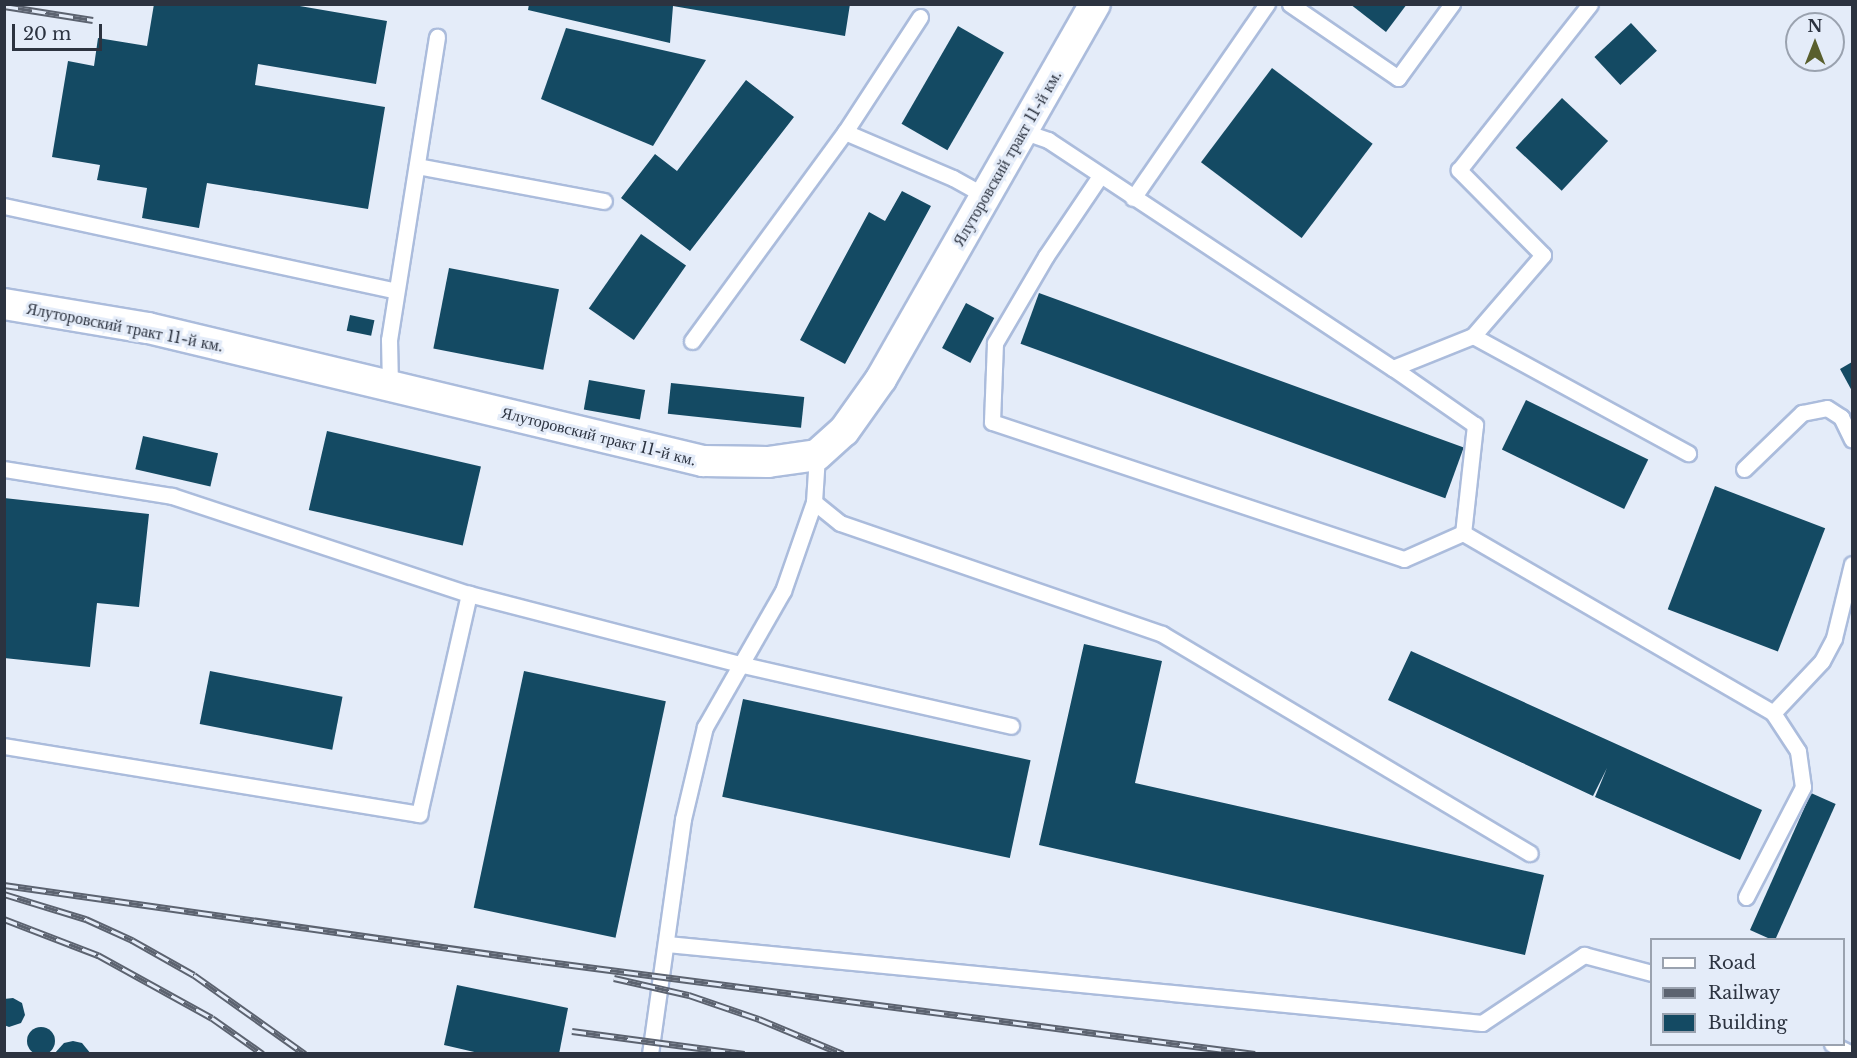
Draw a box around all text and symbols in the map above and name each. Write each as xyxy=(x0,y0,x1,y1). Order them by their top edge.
scale bar xyxy=(15,12,105,50)
north arrow xyxy=(1785,12,1845,72)
text: N xyxy=(1807,16,1823,36)
text: 20 m xyxy=(23,23,71,45)
street label: Ялуторовский тракт 11-й км. xyxy=(949,67,1065,249)
street label: Ялуторовский тракт 11-й км. xyxy=(25,299,225,355)
street label: Ялуторовский тракт 11-й км. xyxy=(500,403,698,469)
legend xyxy=(1650,938,1845,1046)
text: Road xyxy=(1708,952,1756,974)
text: Railway xyxy=(1708,982,1780,1004)
text: Building xyxy=(1708,1012,1787,1034)

